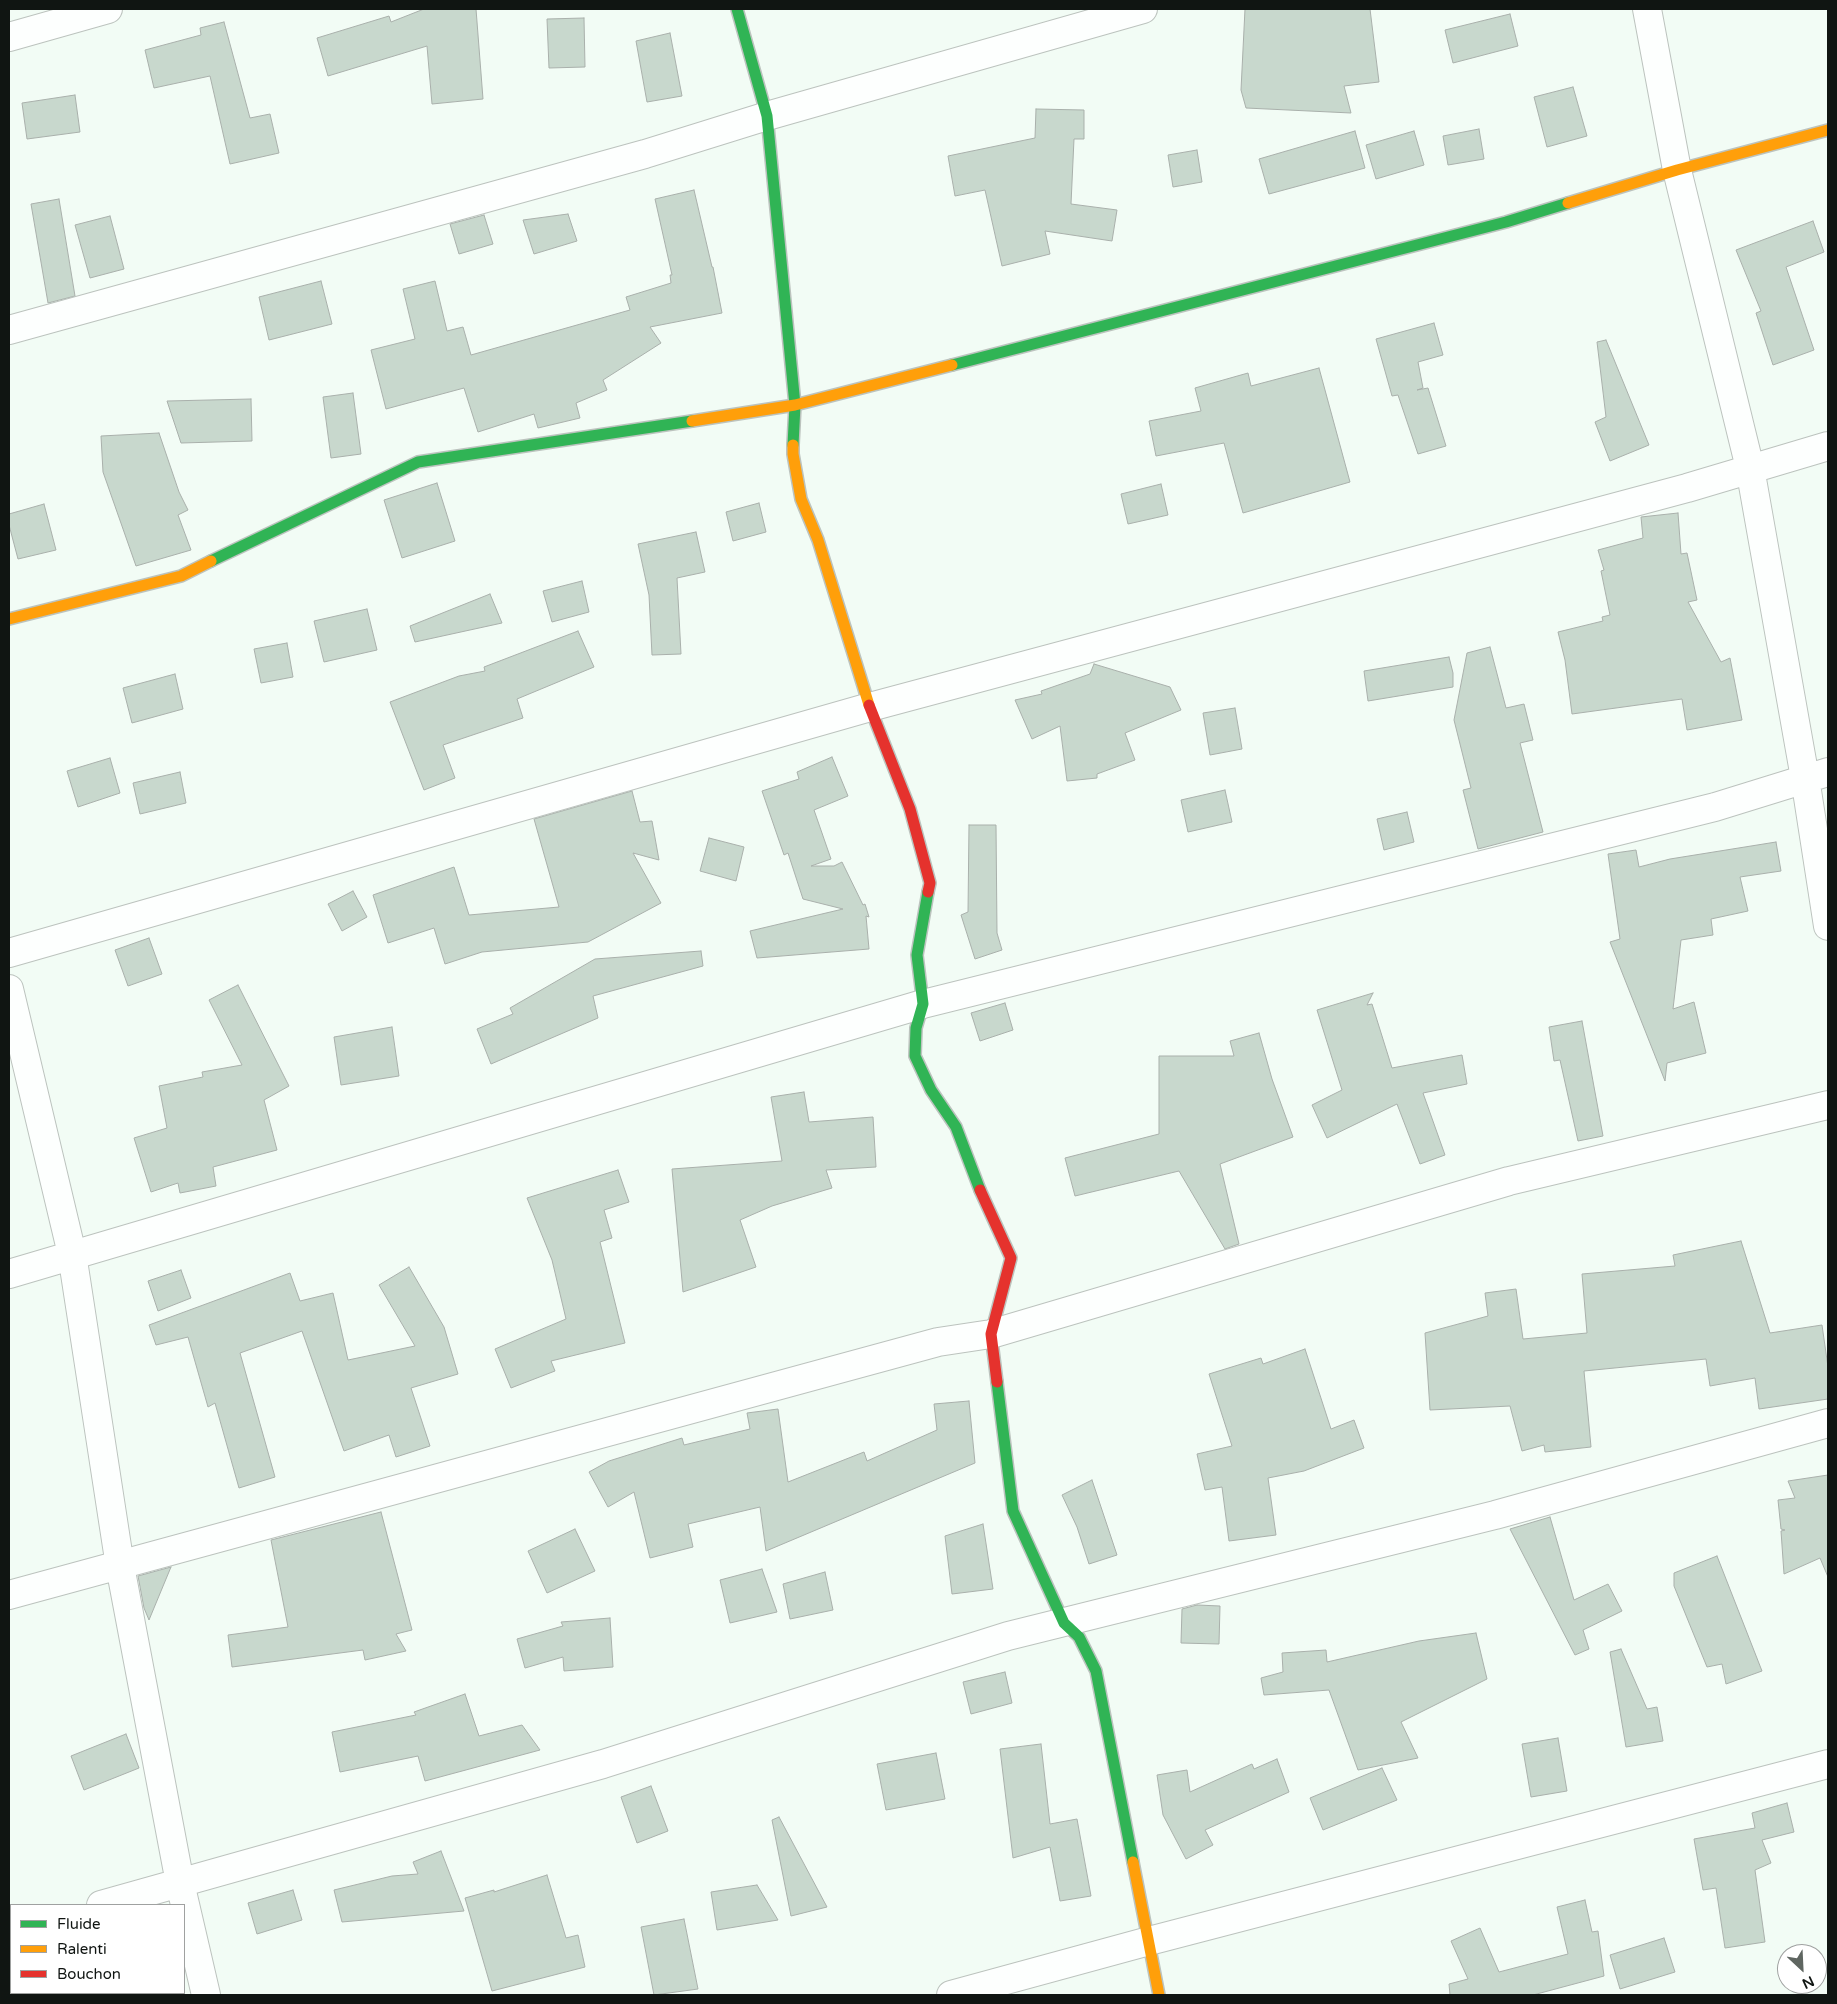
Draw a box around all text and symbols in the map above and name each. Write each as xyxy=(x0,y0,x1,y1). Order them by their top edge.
legend xyxy=(10,1904,185,1994)
text: Fluide xyxy=(57,1915,101,1933)
text: Ralenti xyxy=(57,1940,107,1958)
north arrow xyxy=(1777,1944,1827,1994)
text: Bouchon xyxy=(57,1965,121,1983)
text: N xyxy=(1799,1972,1817,1992)

